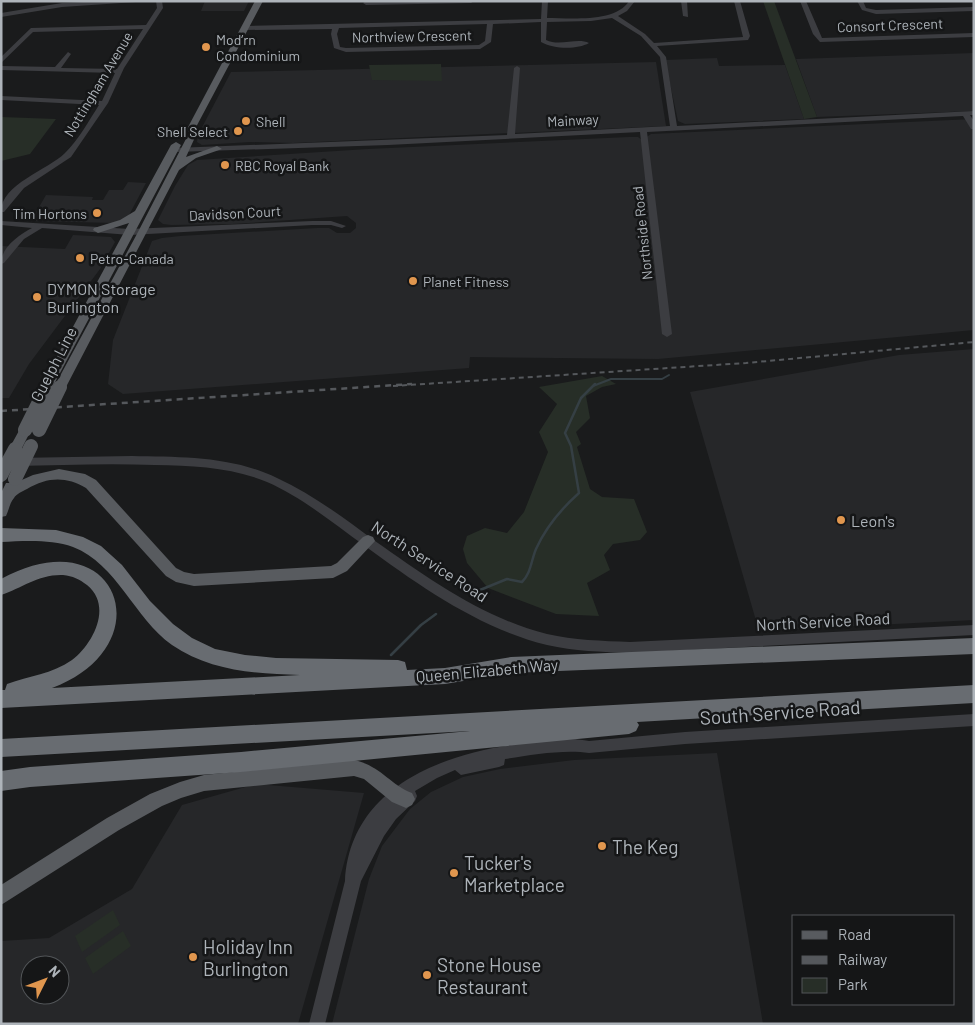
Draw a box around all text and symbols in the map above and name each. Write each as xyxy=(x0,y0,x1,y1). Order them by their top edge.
street label: Consort Crescent xyxy=(837,15,943,35)
street label: Northview Crescent xyxy=(352,26,472,46)
street label: Nottingham Avenue xyxy=(60,28,136,140)
place label: Mod’rn Condominium xyxy=(216,31,300,64)
marker: Mod’rn Condominium xyxy=(200,41,212,53)
street label: Mainway xyxy=(547,110,600,130)
place label: Shell xyxy=(256,113,286,130)
marker: Shell xyxy=(240,115,252,127)
place label: Shell Select xyxy=(157,123,228,140)
marker: Shell Select xyxy=(232,125,244,137)
place label: RBC Royal Bank xyxy=(235,157,329,174)
marker: RBC Royal Bank xyxy=(219,159,231,171)
street label: Northside Road xyxy=(629,185,655,281)
street label: Davidson Court xyxy=(189,202,281,224)
place label: Tim Hortons xyxy=(12,205,87,222)
marker: Tim Hortons xyxy=(91,207,103,219)
place label: Petro-Canada xyxy=(90,250,174,267)
marker: Petro-Canada xyxy=(74,252,86,264)
place label: Planet Fitness xyxy=(423,273,509,290)
marker: Planet Fitness xyxy=(407,275,419,287)
place label: DYMON Storage Burlington xyxy=(47,279,156,316)
marker: DYMON Storage Burlington xyxy=(31,291,43,303)
street label: Guelph Line xyxy=(26,323,80,405)
place label: Leon's xyxy=(851,511,895,530)
marker: Leon's xyxy=(835,514,847,526)
street label: North Service Road xyxy=(368,516,492,606)
street label: North Service Road xyxy=(755,608,891,634)
street label: Queen Elizabeth Way xyxy=(415,654,560,686)
street label: South Service Road xyxy=(699,695,861,729)
place label: The Keg xyxy=(612,835,678,858)
marker: The Keg xyxy=(596,840,608,852)
place label: Tucker's Marketplace xyxy=(464,851,565,896)
marker: Tucker's Marketplace xyxy=(448,867,460,879)
legend xyxy=(792,915,955,1005)
text: Road xyxy=(838,925,871,943)
place label: Holiday Inn Burlington xyxy=(203,935,293,980)
text: Railway xyxy=(838,950,887,968)
marker: Holiday Inn Burlington xyxy=(187,951,199,963)
place label: Stone House Restaurant xyxy=(437,953,541,998)
north arrow xyxy=(20,955,70,1005)
text: N xyxy=(46,962,64,980)
marker: Stone House Restaurant xyxy=(421,969,433,981)
text: Park xyxy=(838,975,868,993)

